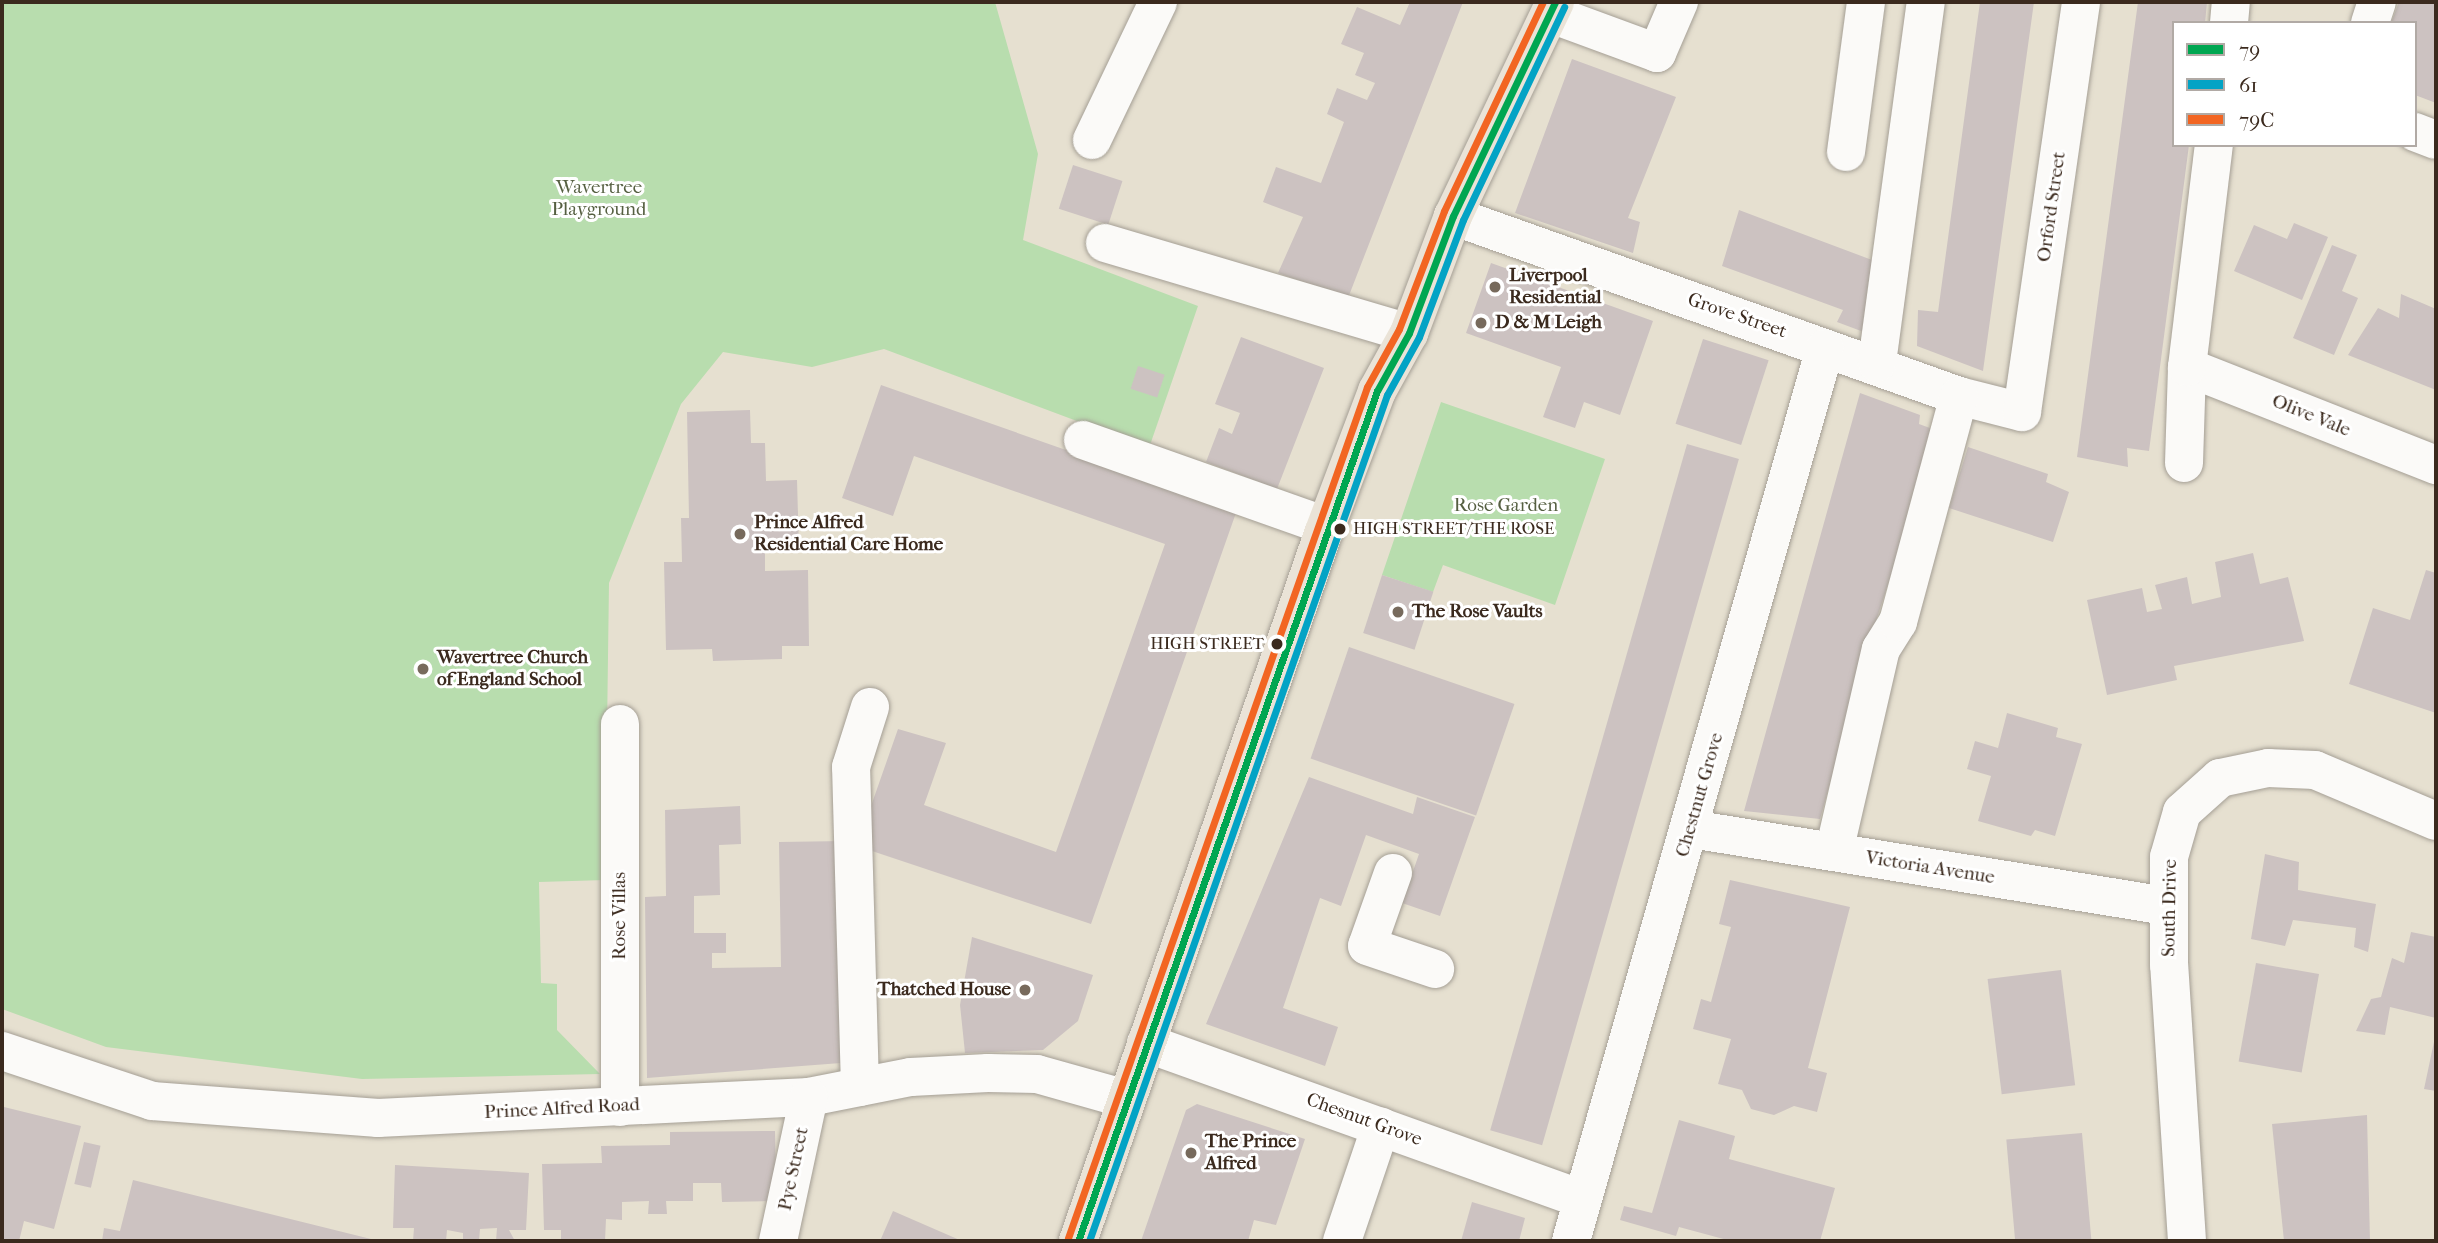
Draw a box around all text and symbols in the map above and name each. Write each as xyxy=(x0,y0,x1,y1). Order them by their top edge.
legend xyxy=(2172,21,2417,147)
text: 79 xyxy=(2239,38,2260,62)
text: 61 xyxy=(2239,73,2258,97)
text: 79C xyxy=(2239,108,2274,132)
street label: Orford Street xyxy=(2033,150,2071,264)
park label: Wavertree Playground xyxy=(552,177,646,221)
place label: Liverpool Residential xyxy=(1509,265,1602,309)
marker: Liverpool Residential xyxy=(1487,279,1503,295)
street label: Grove Street xyxy=(1684,288,1790,344)
place label: D & M Leigh xyxy=(1495,312,1602,334)
marker: D & M Leigh xyxy=(1473,315,1489,331)
street label: Olive Vale xyxy=(2268,390,2354,442)
park label: Rose Garden xyxy=(1454,495,1558,517)
place label: Prince Alfred Residential Care Home xyxy=(754,512,943,556)
place label: HIGH STREET/THE ROSE xyxy=(1353,519,1554,539)
marker: HIGH STREET/THE ROSE xyxy=(1333,522,1347,536)
marker: Prince Alfred Residential Care Home xyxy=(732,526,748,542)
place label: The Rose Vaults xyxy=(1412,601,1542,623)
marker: The Rose Vaults xyxy=(1390,604,1406,620)
place label: HIGH STREET xyxy=(1150,634,1264,654)
marker: HIGH STREET xyxy=(1270,637,1284,651)
place label: Wavertree Church of England School xyxy=(437,647,588,691)
marker: Wavertree Church of England School xyxy=(415,661,431,677)
street label: Chestnut Grove xyxy=(1671,730,1729,860)
street label: Victoria Avenue xyxy=(1864,847,1996,889)
street label: South Drive xyxy=(2158,859,2182,957)
street label: Rose Villas xyxy=(609,872,631,960)
place label: Thatched House xyxy=(877,979,1011,1001)
marker: Thatched House xyxy=(1017,982,1033,998)
street label: Chesnut Grove xyxy=(1303,1089,1425,1151)
street label: Prince Alfred Road xyxy=(484,1094,640,1124)
street label: Pye Street xyxy=(774,1125,814,1213)
place label: The Prince Alfred xyxy=(1205,1131,1296,1175)
marker: The Prince Alfred xyxy=(1183,1145,1199,1161)

